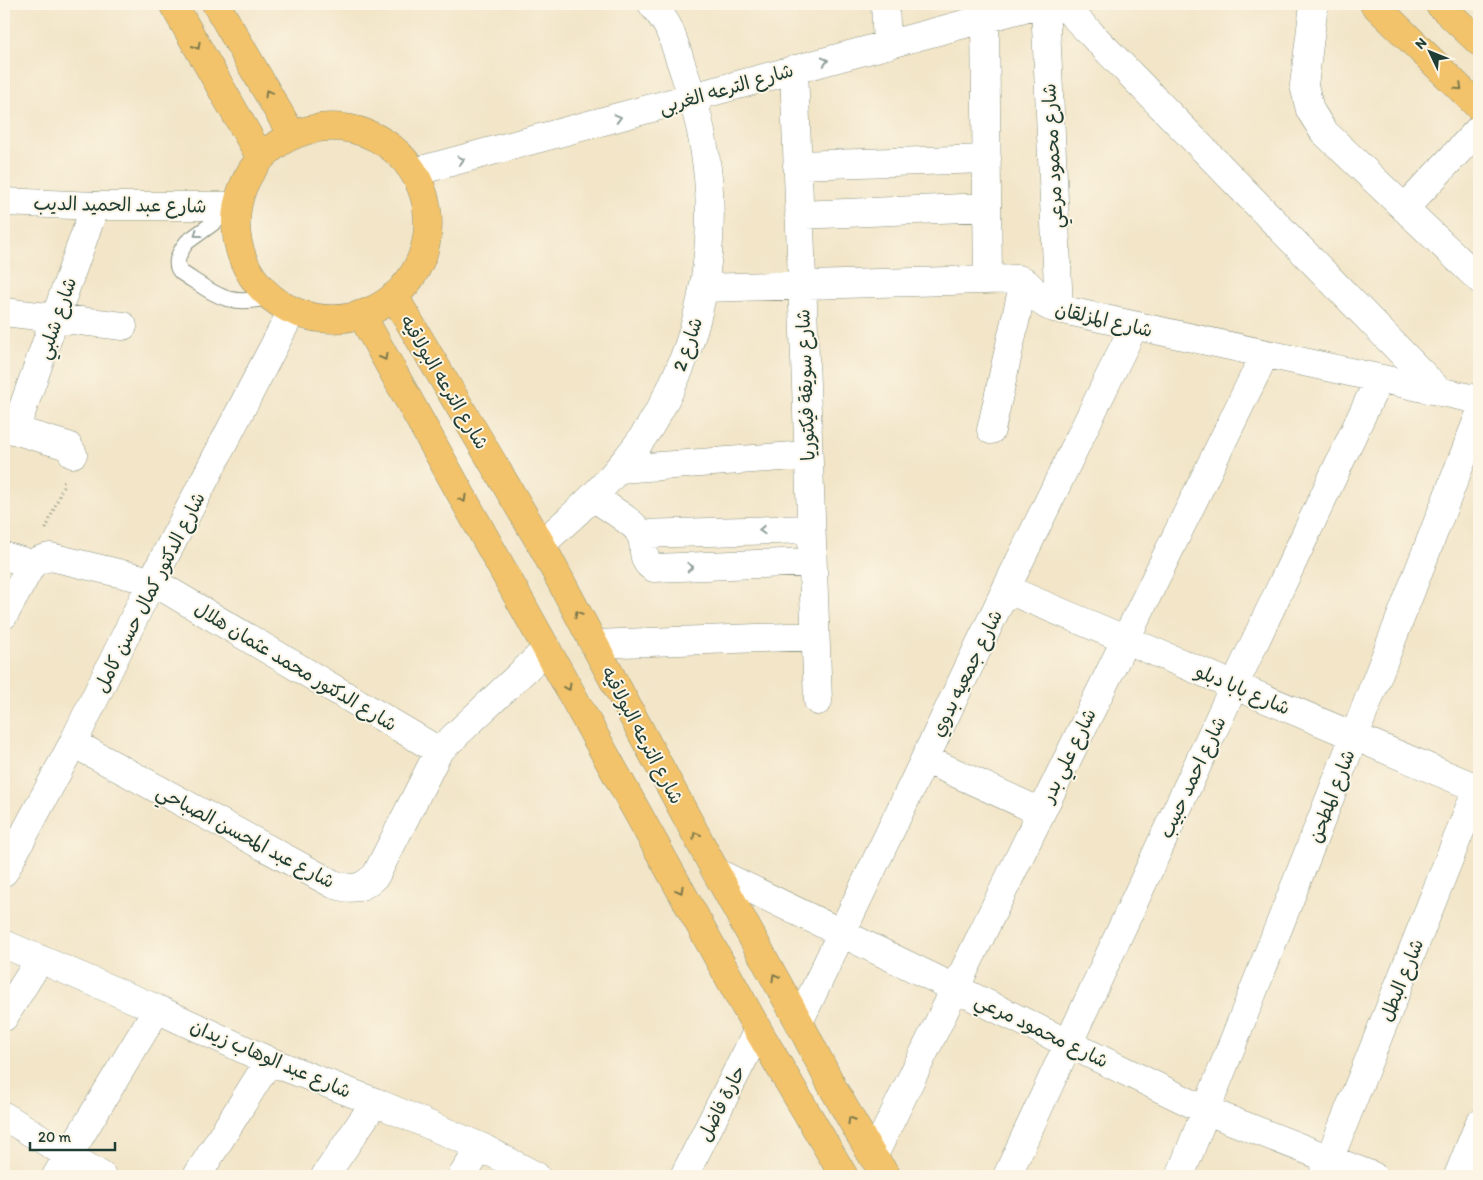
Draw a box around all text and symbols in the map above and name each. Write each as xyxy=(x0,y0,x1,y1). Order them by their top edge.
north arrow xyxy=(1406,28,1456,78)
text: N xyxy=(1411,34,1430,53)
one-way arrow xyxy=(191,41,201,50)
one-way arrow xyxy=(821,56,830,67)
street label: شارع الترعه الغربى xyxy=(656,58,797,121)
one-way arrow xyxy=(1453,81,1462,90)
street label: شارع محمود مرعي xyxy=(1037,82,1073,229)
one-way arrow xyxy=(264,89,274,98)
one-way arrow xyxy=(613,113,622,124)
one-way arrow xyxy=(456,155,464,165)
street label: شارع عبد الحميد الديب xyxy=(33,191,207,220)
one-way arrow xyxy=(193,228,203,237)
street label: شارع شلبي xyxy=(32,274,86,364)
street label: شارع المزلقان xyxy=(1052,297,1155,344)
street label: شارع سويقة فيكتوريا xyxy=(791,309,822,461)
street label: شارع الترعه البولاقيه xyxy=(394,311,494,455)
street label: شارع 2 xyxy=(668,314,709,375)
one-way arrow xyxy=(378,352,388,361)
street label: شارع الدكتور كمال حسن كامل xyxy=(89,488,212,697)
one-way arrow xyxy=(457,494,467,503)
one-way arrow xyxy=(758,525,766,535)
one-way arrow xyxy=(686,561,694,572)
street label: شارع الدكتور محمد عثمان هلال xyxy=(189,597,401,738)
street label: شارع جمعيه بدوي xyxy=(926,606,1010,742)
one-way arrow xyxy=(574,611,584,620)
street label: شارع بابا دبلو xyxy=(1190,659,1294,722)
street label: شارع الترعه البولاقيه xyxy=(595,663,689,809)
one-way arrow xyxy=(561,681,571,690)
street label: شارع علي بدر xyxy=(1035,705,1106,810)
street label: شارع احمد حبيب xyxy=(1154,713,1233,843)
street label: شارع المطحن xyxy=(1303,746,1362,847)
street label: شارع عبد المحسن الصباحي xyxy=(150,780,339,898)
one-way arrow xyxy=(692,831,702,840)
one-way arrow xyxy=(674,885,684,894)
street label: شارع البطل xyxy=(1374,935,1430,1026)
one-way arrow xyxy=(771,974,781,983)
street label: شارع محمود مرعي xyxy=(969,988,1112,1077)
street label: شارع عبد الوهاب زيدان xyxy=(186,1014,355,1105)
street label: حارة فاضل xyxy=(693,1061,750,1145)
one-way arrow xyxy=(848,1117,858,1126)
scale bar xyxy=(30,1120,115,1152)
text: 20 m xyxy=(38,1128,72,1146)

